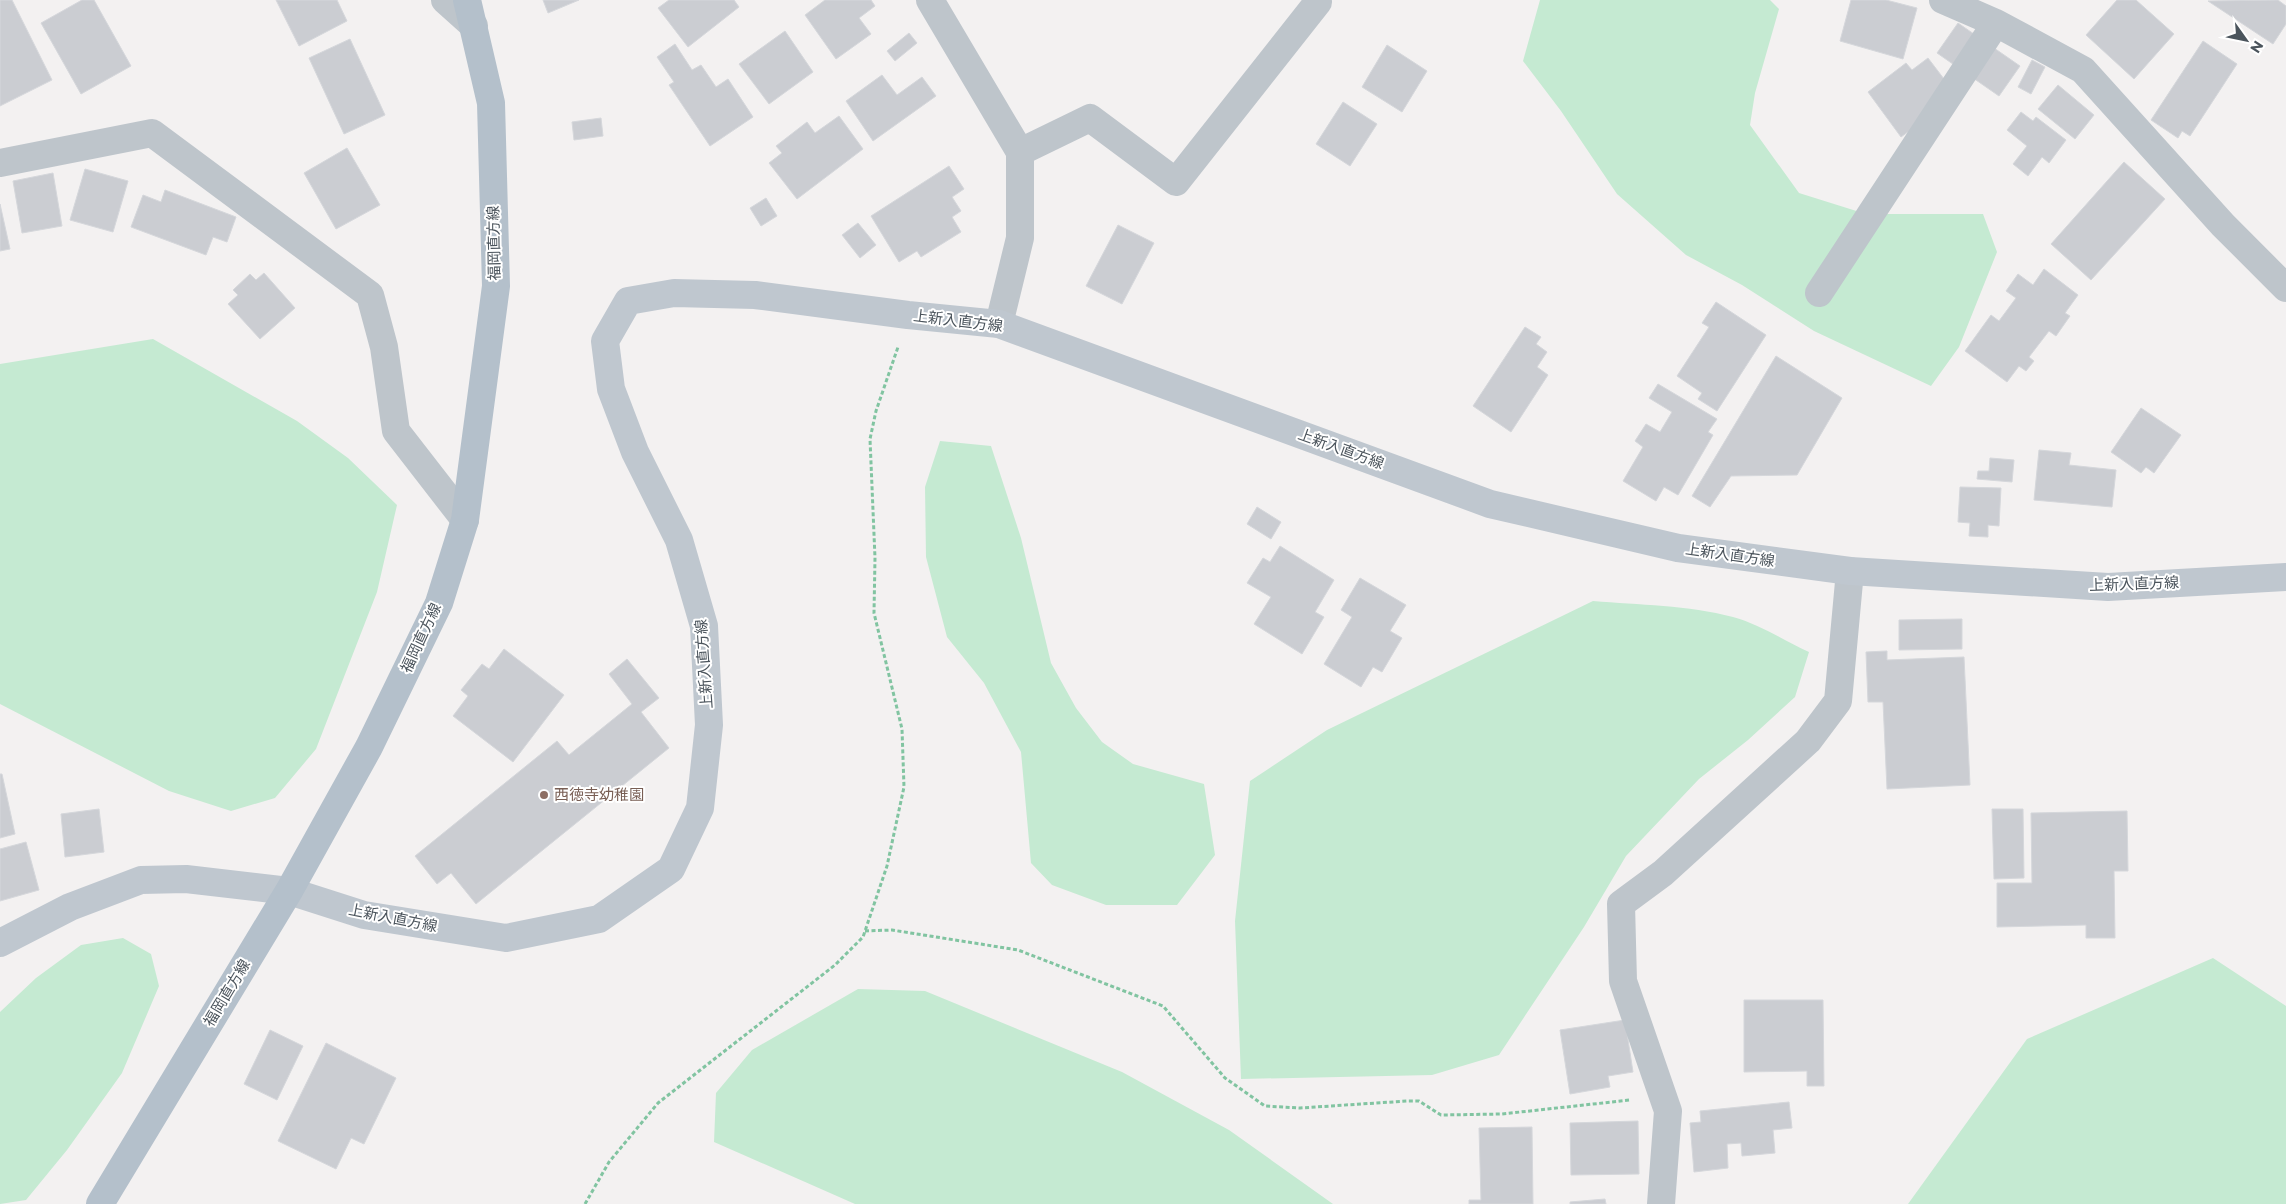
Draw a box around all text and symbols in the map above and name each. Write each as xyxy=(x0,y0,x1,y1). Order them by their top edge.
north arrow xyxy=(2221,15,2271,65)
text: N xyxy=(2246,37,2268,57)
street label: 福岡直方線 xyxy=(483,205,504,281)
street label: 上新入直方線 xyxy=(912,306,1004,335)
street label: 上新入直方線 xyxy=(1296,424,1387,473)
street label: 上新入直方線 xyxy=(1684,539,1776,570)
street label: 上新入直方線 xyxy=(2089,572,2179,595)
street label: 福岡直方線 xyxy=(396,600,445,676)
street label: 上新入直方線 xyxy=(691,618,716,710)
place label: 西徳寺幼稚園 xyxy=(554,785,644,804)
marker: 西徳寺幼稚園 xyxy=(538,789,550,801)
street label: 上新入直方線 xyxy=(347,900,439,935)
street label: 福岡直方線 xyxy=(199,956,254,1030)

